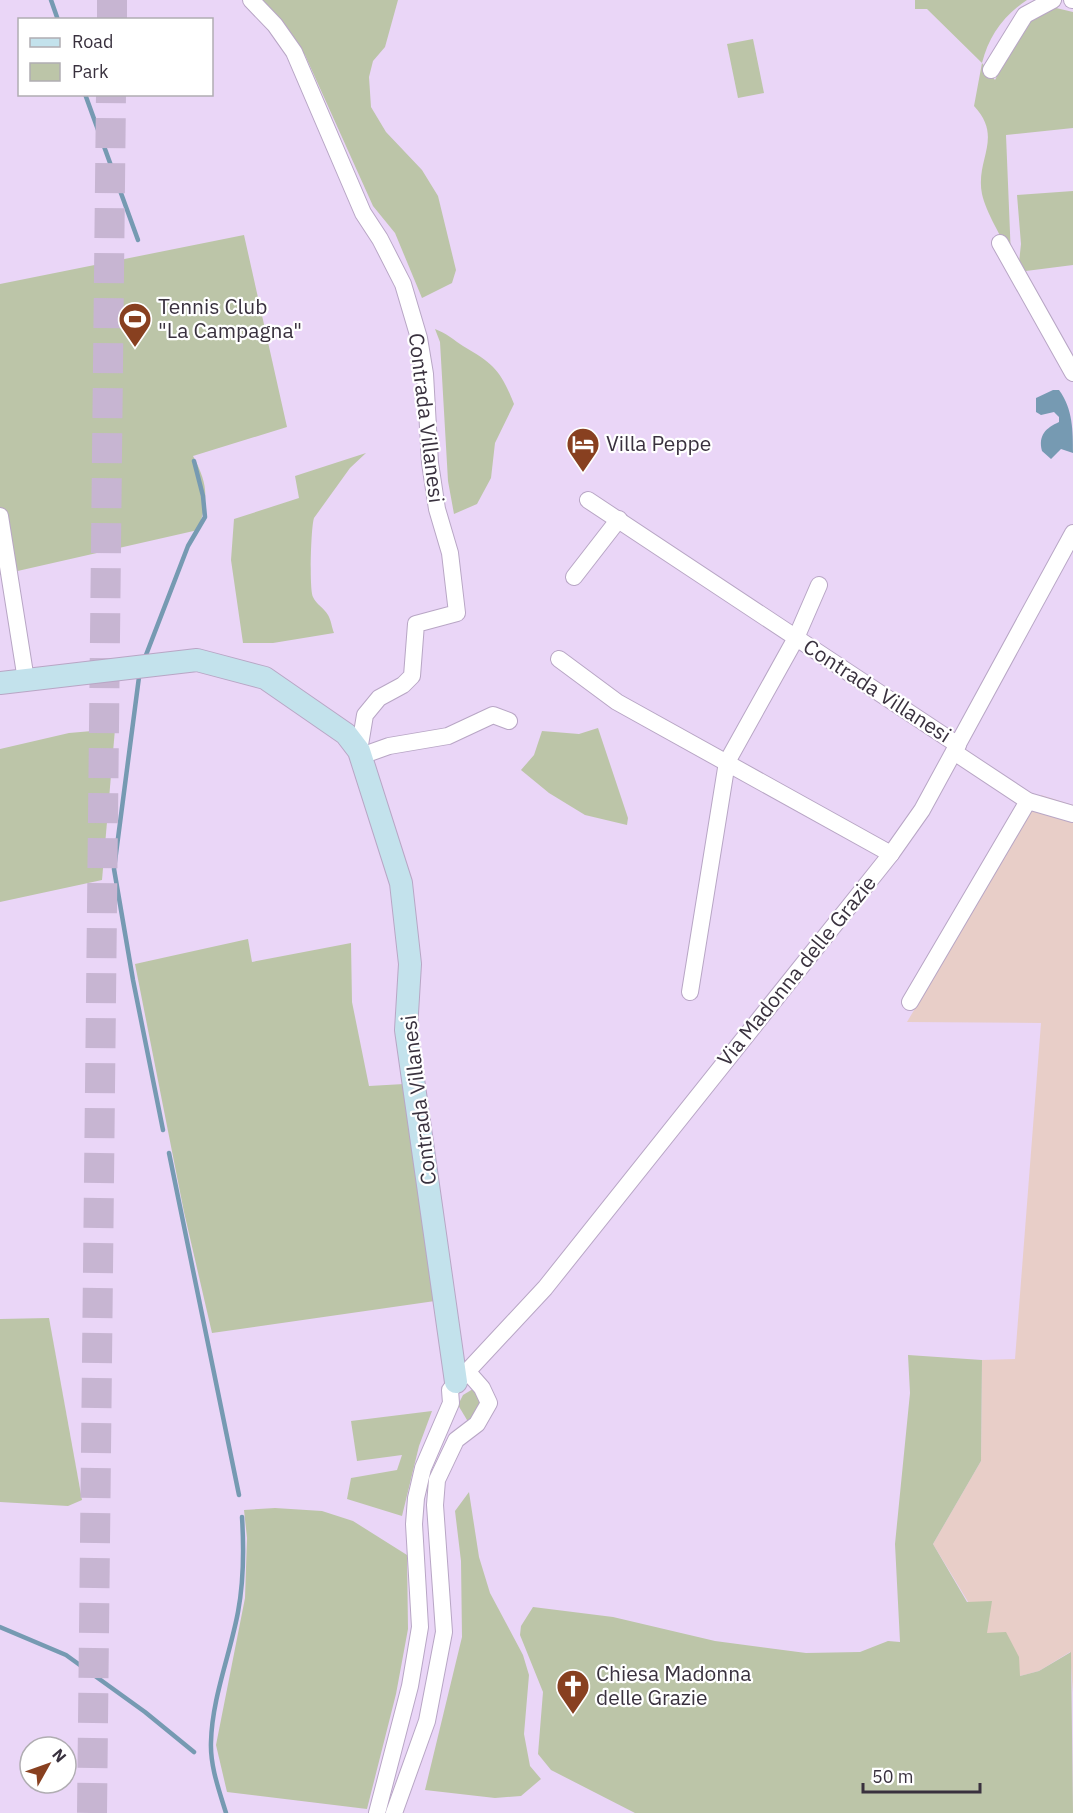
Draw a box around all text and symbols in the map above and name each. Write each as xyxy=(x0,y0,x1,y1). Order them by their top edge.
legend xyxy=(18,18,213,96)
text: Road xyxy=(72,30,113,53)
text: Park xyxy=(72,60,109,83)
place label: Tennis Club "La Campagna" xyxy=(158,292,302,344)
sports icon: Tennis Club "La Campagna" xyxy=(117,301,153,348)
street label: Contrada Villanesi xyxy=(403,331,451,504)
hotel icon: Villa Peppe xyxy=(565,426,601,473)
place label: Villa Peppe xyxy=(606,429,711,457)
street label: Contrada Villanesi xyxy=(798,632,957,748)
street label: Via Madonna delle Grazie xyxy=(710,869,882,1072)
street label: Contrada Villanesi xyxy=(394,1014,442,1187)
place label: Chiesa Madonna delle Grazie xyxy=(596,1659,751,1711)
church icon: Chiesa Madonna delle Grazie xyxy=(555,1668,591,1715)
north arrow xyxy=(18,1735,78,1795)
text: N xyxy=(48,1744,71,1766)
scale bar xyxy=(863,1756,980,1794)
text: 50 m xyxy=(872,1765,914,1788)

